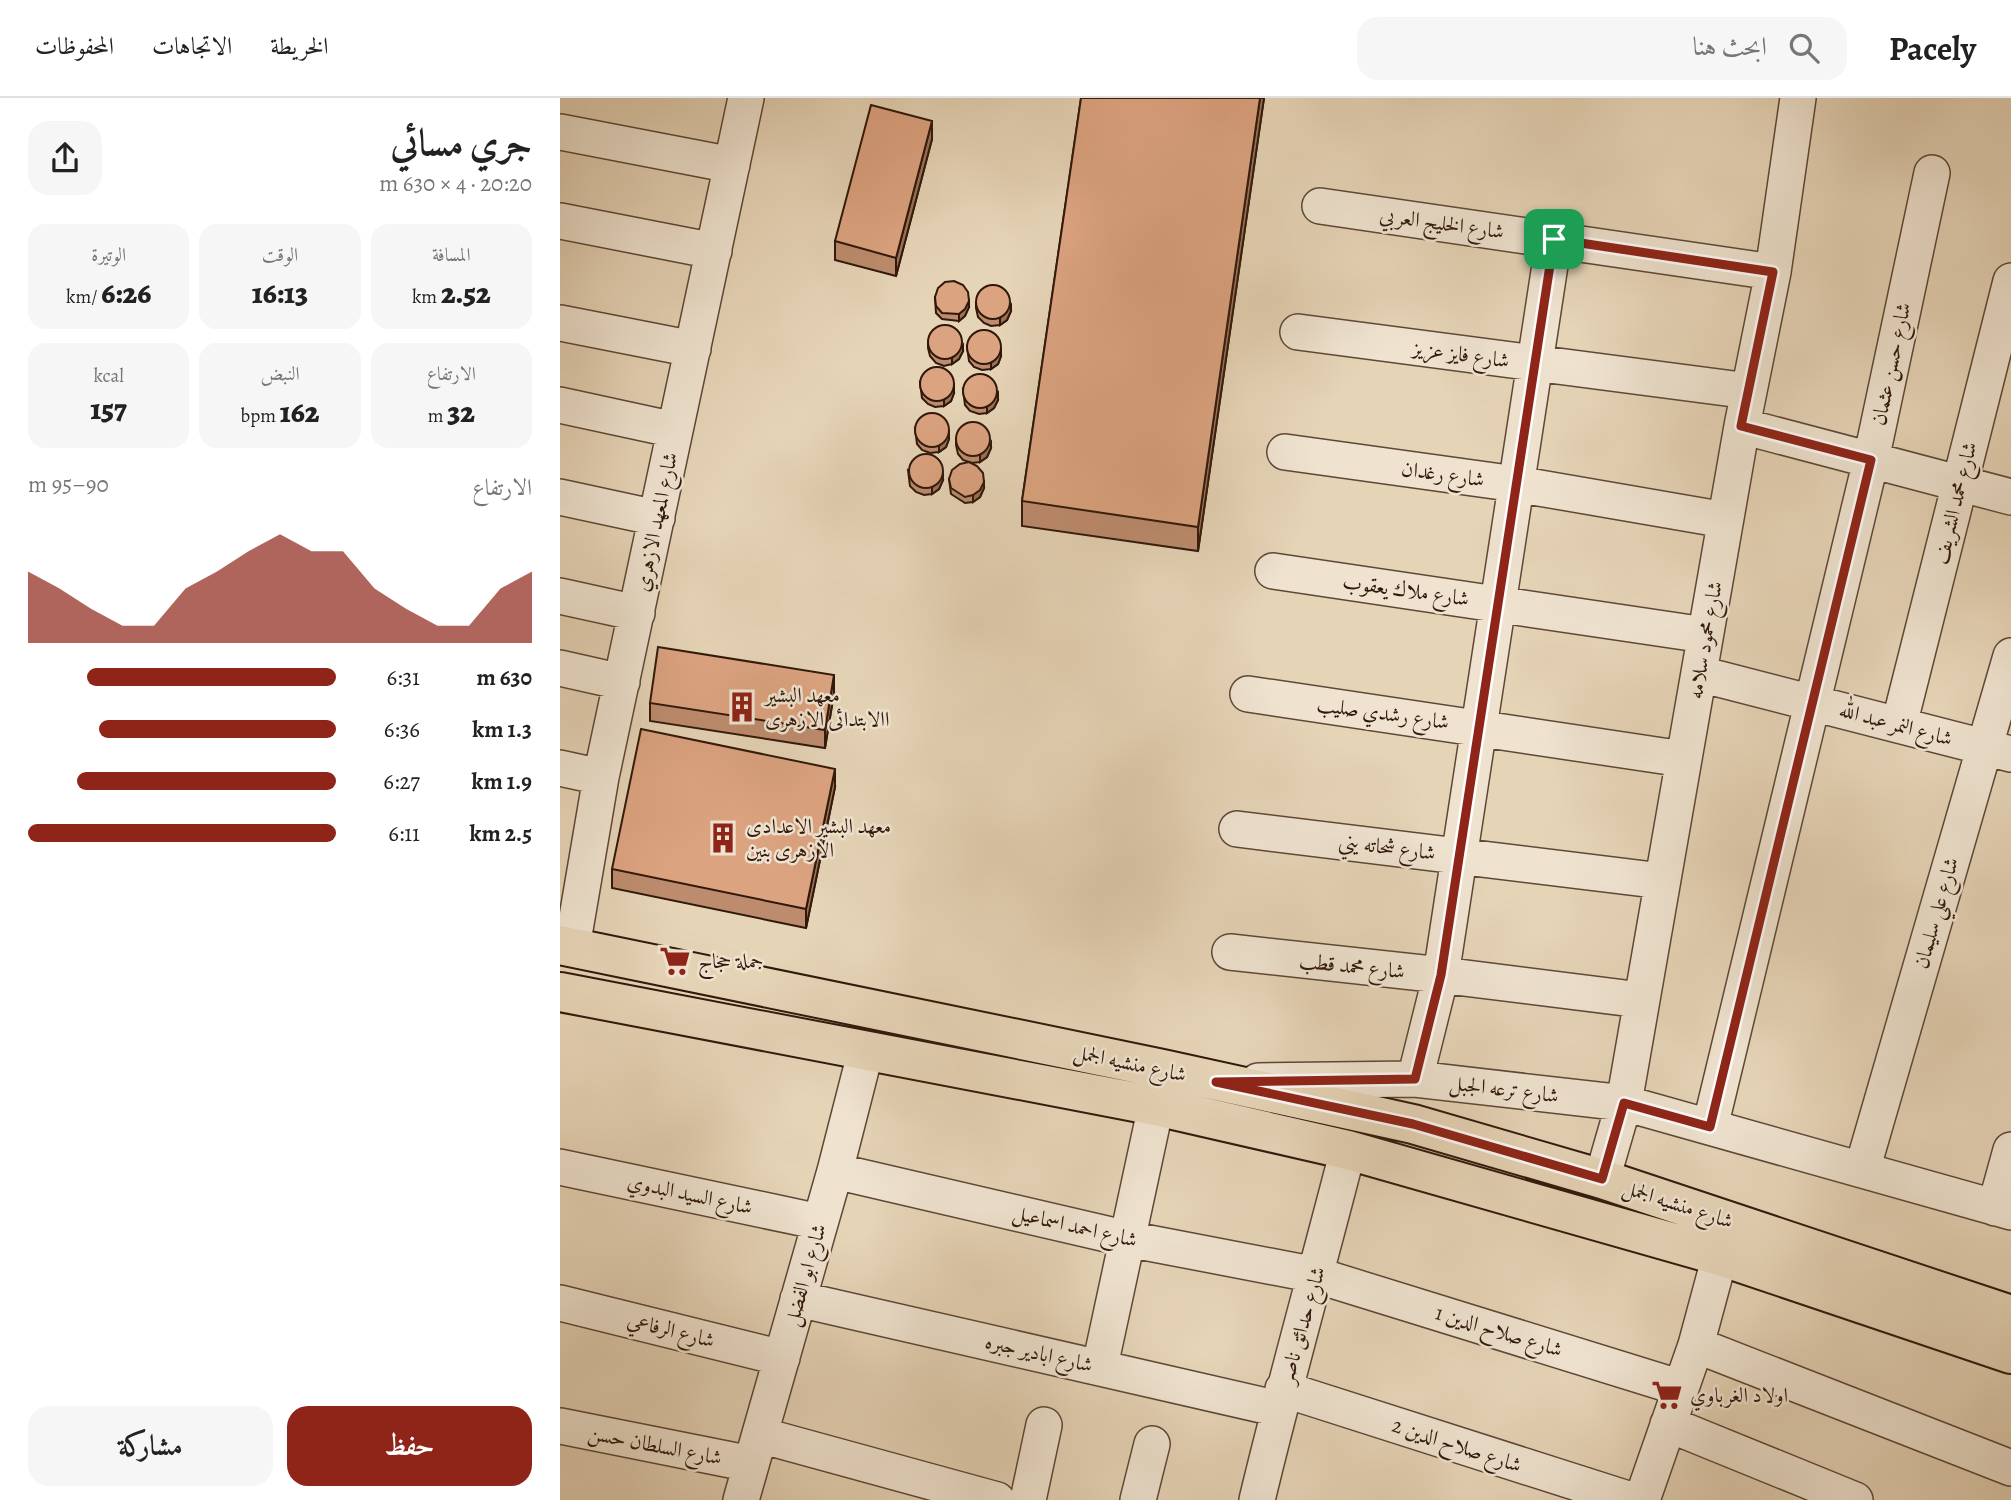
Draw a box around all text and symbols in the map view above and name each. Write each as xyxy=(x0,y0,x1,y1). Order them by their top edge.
search box xyxy=(1357,17,1847,80)
text: Pacely xyxy=(1889,26,1976,71)
text: ابحث هنا xyxy=(1692,29,1767,64)
icon: search xyxy=(1785,29,1823,67)
text: المحفوظات xyxy=(35,30,114,62)
text: الاتجاهات xyxy=(152,30,232,62)
text: الخريطة xyxy=(270,30,329,62)
text: جري مسائي xyxy=(391,116,532,168)
button: share xyxy=(28,121,102,195)
text: 20:20 · 4 × 630 m xyxy=(379,168,532,199)
street label: شارع الخليج العربي xyxy=(1377,200,1506,251)
pin xyxy=(1524,209,1584,269)
icon: arrive xyxy=(1535,220,1573,258)
text: الوتيرة xyxy=(91,242,126,268)
text: الوقت xyxy=(262,242,298,268)
text: المسافة xyxy=(432,242,471,268)
text: 6:26 xyxy=(101,273,151,313)
text: 16:13 xyxy=(252,273,308,313)
text: 2.52 xyxy=(441,273,491,313)
text: /km xyxy=(66,284,101,310)
text: km xyxy=(412,284,441,310)
street label: شارع حسن عثمان xyxy=(1864,300,1922,429)
street label: شارع فايز عزيز xyxy=(1408,333,1511,379)
text: النبض xyxy=(260,361,300,387)
text: الارتفاع xyxy=(427,361,476,387)
text: kcal xyxy=(93,363,124,389)
text: 157 xyxy=(90,389,127,429)
text: 162 xyxy=(280,392,320,432)
text: 32 xyxy=(447,392,475,432)
text: bpm xyxy=(241,403,280,429)
text: m xyxy=(428,403,447,429)
street label: شارع محمد الشريف xyxy=(1926,439,1988,568)
street label: شارع المعهد الازهري xyxy=(628,450,688,595)
street label: شارع رغدان xyxy=(1399,454,1486,498)
text: 90–95 m xyxy=(28,469,109,500)
text: الارتفاع xyxy=(472,472,532,503)
street label: شارع ملاك يعقوب xyxy=(1340,567,1471,617)
street label: شارع محمود سلامه xyxy=(1681,579,1733,702)
text: 6:31 xyxy=(386,662,420,693)
text: 630 m xyxy=(477,662,532,693)
place label: معهد البشير االابتدائى الازهرى xyxy=(763,681,890,733)
building icon: معهد البشير االابتدائى الازهرى xyxy=(725,690,759,724)
street label: شارع رشدي صليب xyxy=(1314,690,1451,740)
street label: شارع النمر عبد الله xyxy=(1835,693,1957,756)
text: 6:36 xyxy=(384,714,420,745)
text: 1.3 km xyxy=(472,714,532,745)
text: 6:27 xyxy=(383,766,420,797)
text: 1.9 km xyxy=(472,766,532,797)
place label: معهد البشير الاعدادى الازهرى بنين xyxy=(746,812,891,864)
text: 6:11 xyxy=(388,818,420,849)
text: 2.5 km xyxy=(470,818,532,849)
building icon: معهد البشير الاعدادى الازهرى بنين xyxy=(706,821,740,855)
street label: شارع شحاته يني xyxy=(1336,827,1437,872)
street label: شارع علي سليمان xyxy=(1907,854,1971,974)
supermarket icon: جملة حجاج xyxy=(658,944,692,978)
place label: جملة حجاج xyxy=(698,947,763,980)
street label: شارع محمد قطب xyxy=(1297,947,1406,989)
street label: شارع منشيه الجمل xyxy=(1070,1037,1189,1093)
street label: شارع ترعه الجبل xyxy=(1447,1068,1560,1114)
street label: شارع السيد البدوي xyxy=(624,1167,755,1225)
street label: شارع منشيه الجمل xyxy=(1618,1173,1737,1239)
street label: شارع احمد اسماعيل xyxy=(1009,1198,1140,1258)
street label: شارع ابو الفضل xyxy=(777,1220,837,1331)
street label: شارع حدائق ناصر xyxy=(1271,1263,1336,1390)
street label: شارع صلاح الدين 1 xyxy=(1430,1298,1566,1368)
street label: شارع الرفاعي xyxy=(623,1306,718,1358)
street label: شارع ابادير جبره xyxy=(982,1327,1096,1383)
supermarket icon: اولاد الغرباوي xyxy=(1650,1378,1684,1412)
place label: اولاد الغرباوي xyxy=(1690,1381,1788,1411)
button: مشاركة xyxy=(28,1406,273,1486)
button: حفظ xyxy=(287,1406,532,1486)
street label: شارع صلاح الدين 2 xyxy=(1387,1411,1525,1484)
street label: شارع السلطان حسن xyxy=(585,1418,724,1476)

